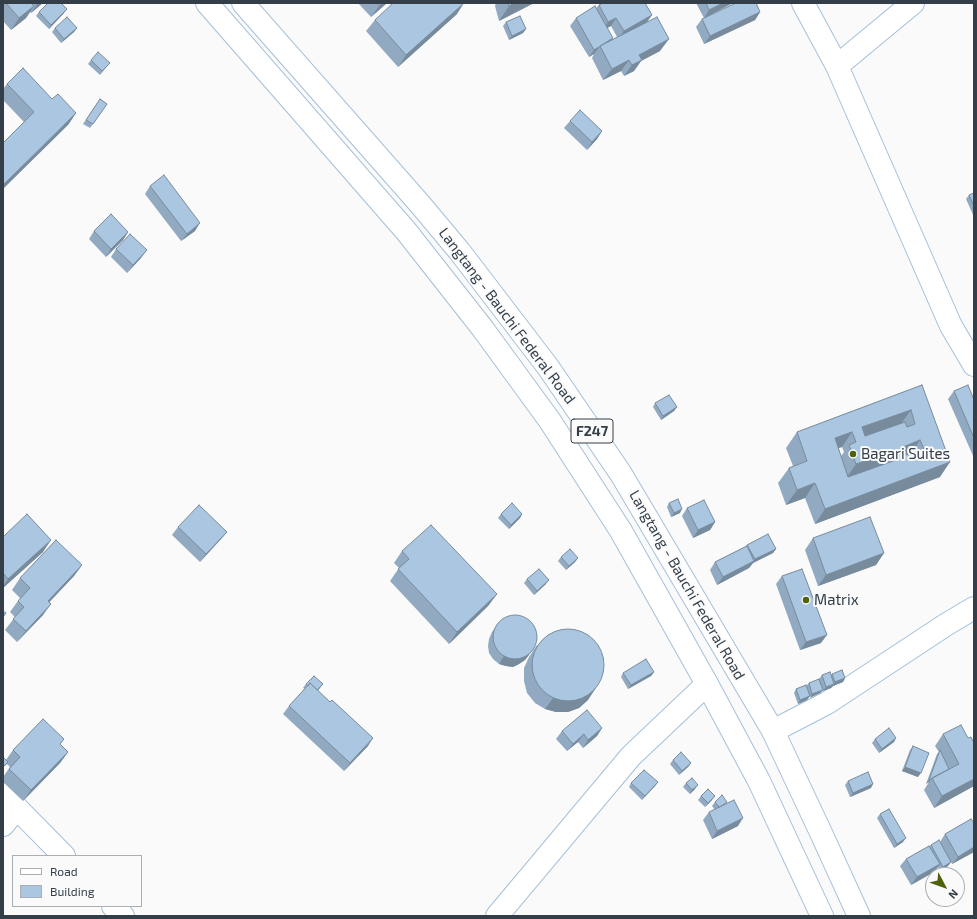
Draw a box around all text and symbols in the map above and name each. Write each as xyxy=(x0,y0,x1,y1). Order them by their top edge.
street label: Langtang - Bauchi Federal Road xyxy=(435,224,579,408)
road number: F247 xyxy=(571,419,613,443)
place label: Bagari Suites xyxy=(861,445,950,463)
marker: Bagari Suites xyxy=(848,449,858,459)
street label: Langtang - Bauchi Federal Road xyxy=(625,487,749,683)
place label: Matrix xyxy=(814,591,859,609)
marker: Matrix xyxy=(801,595,811,605)
legend xyxy=(12,855,142,907)
text: Road xyxy=(50,864,78,878)
north arrow xyxy=(925,867,965,907)
text: Building xyxy=(50,884,94,898)
text: N xyxy=(946,887,961,902)

